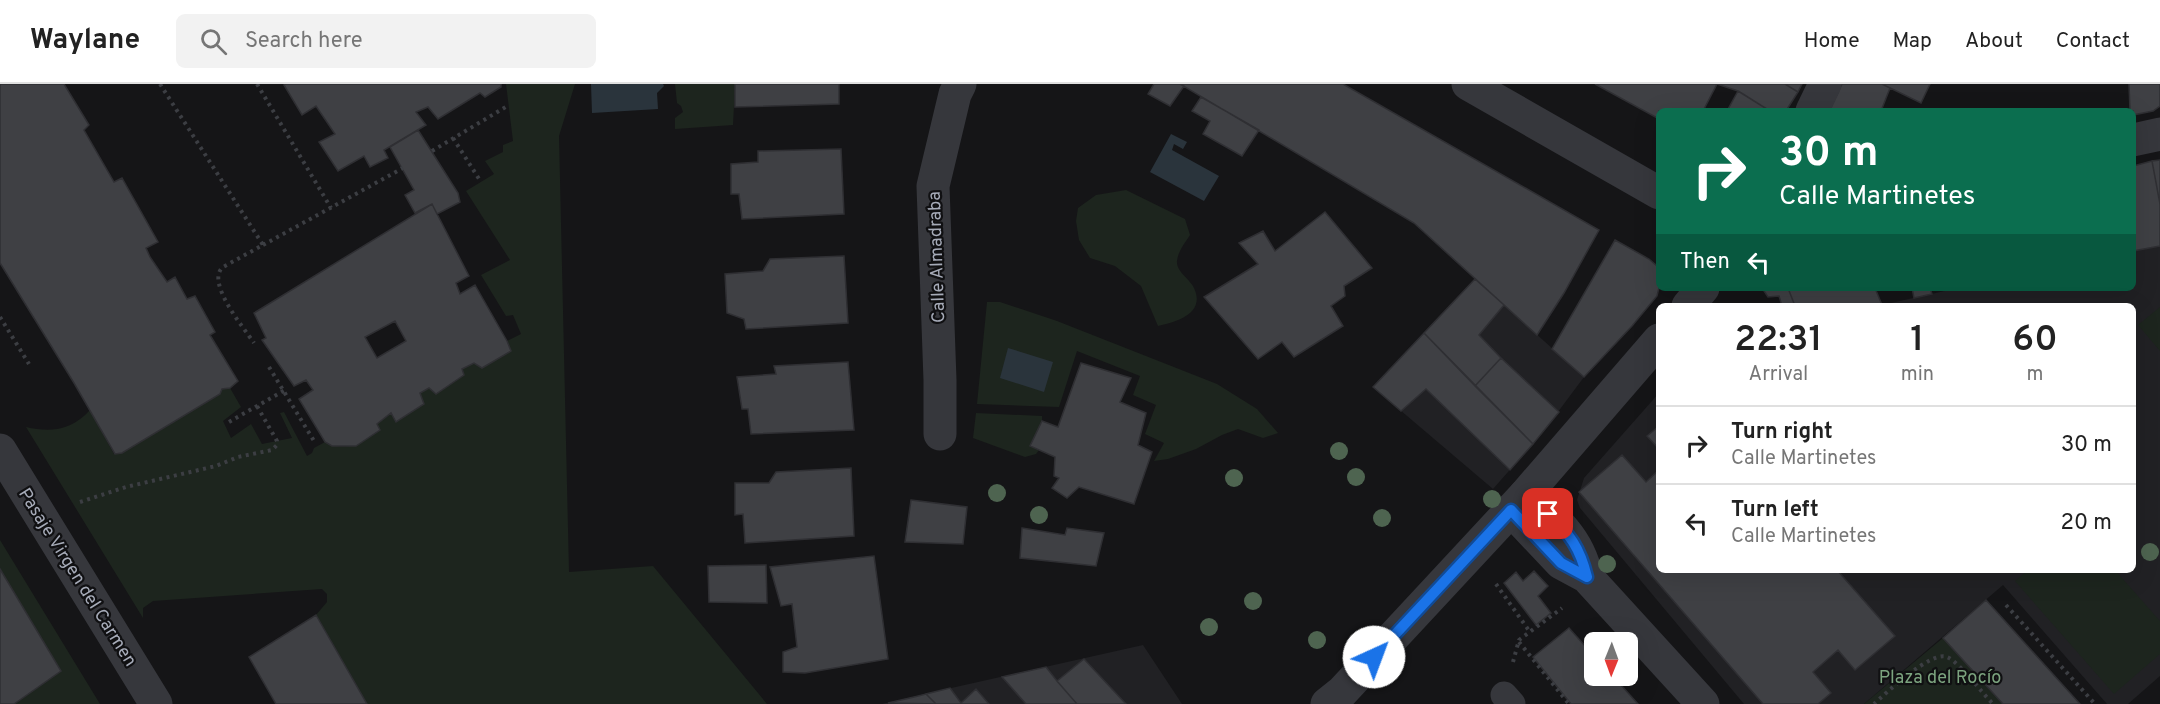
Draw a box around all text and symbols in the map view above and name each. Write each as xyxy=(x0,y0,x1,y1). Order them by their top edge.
search box xyxy=(176,14,596,68)
text: Waylane xyxy=(30,23,140,59)
icon: search xyxy=(197,25,230,58)
text: Search here xyxy=(245,28,363,55)
text: Home xyxy=(1804,28,1860,55)
text: Map xyxy=(1893,28,1932,55)
text: About xyxy=(1965,28,2023,55)
text: Contact xyxy=(2056,28,2130,55)
text: 30 m xyxy=(1779,128,1878,181)
icon: right xyxy=(1680,132,1758,210)
text: Calle Martinetes xyxy=(1779,180,1975,214)
street label: Calle Almadraba xyxy=(924,191,951,323)
icon: left xyxy=(1742,246,1775,279)
text: Then xyxy=(1680,249,1730,276)
text: 22:31 xyxy=(1734,318,1822,364)
text: 1 xyxy=(1910,318,1924,364)
text: 60 xyxy=(2012,318,2058,364)
text: Arrival xyxy=(1749,362,1808,388)
text: min xyxy=(1901,362,1934,388)
text: m xyxy=(2027,362,2043,388)
text: Turn right xyxy=(1731,419,1833,446)
icon: right xyxy=(1680,429,1713,462)
text: 30 m xyxy=(2061,432,2112,459)
text: Calle Martinetes xyxy=(1731,446,1876,472)
street label: Pasaje Virgen del Carmen xyxy=(12,484,141,671)
pin xyxy=(1522,488,1573,539)
icon: arrive xyxy=(1531,497,1564,530)
text: Turn left xyxy=(1731,497,1819,524)
icon: left xyxy=(1680,507,1713,540)
text: 20 m xyxy=(2061,510,2112,537)
text: Calle Martinetes xyxy=(1731,524,1876,550)
position arrow xyxy=(1342,625,1406,689)
north arrow xyxy=(1584,632,1638,686)
map controls xyxy=(1584,632,1638,686)
park label: Plaza del Rocío xyxy=(1879,667,2001,690)

